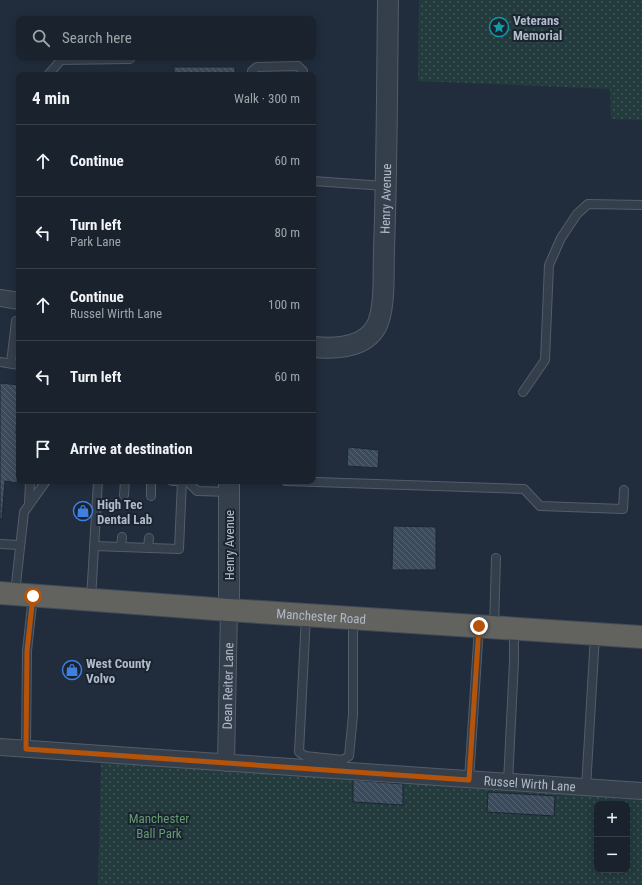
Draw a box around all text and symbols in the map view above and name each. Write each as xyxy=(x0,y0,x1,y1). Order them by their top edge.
place label: Veterans Memorial xyxy=(513,13,562,43)
search box xyxy=(16,16,316,60)
place icon: Veterans Memorial xyxy=(488,16,510,38)
icon: search xyxy=(30,27,52,49)
text: Search here xyxy=(62,29,132,47)
text: 4 min xyxy=(32,88,70,108)
text: Walk · 300 m xyxy=(234,91,300,106)
icon: ahead xyxy=(32,150,54,172)
text: Continue xyxy=(70,152,124,170)
text: 60 m xyxy=(274,153,300,168)
street label: Henry Avenue xyxy=(377,163,394,234)
text: Turn left xyxy=(70,216,121,234)
icon: left xyxy=(32,222,54,244)
text: 80 m xyxy=(274,225,300,240)
text: Park Lane xyxy=(70,234,121,249)
text: Continue xyxy=(70,288,124,306)
icon: ahead xyxy=(32,294,54,316)
text: 100 m xyxy=(268,297,300,312)
text: Russel Wirth Lane xyxy=(70,306,162,321)
icon: left xyxy=(32,366,54,388)
text: Turn left xyxy=(70,368,121,386)
text: 60 m xyxy=(274,369,300,384)
icon: arrive xyxy=(32,438,54,460)
text: Arrive at destination xyxy=(70,440,193,458)
place label: High Tec Dental Lab xyxy=(97,497,152,527)
shop icon: High Tec Dental Lab xyxy=(72,500,94,522)
street label: Henry Avenue xyxy=(222,510,237,580)
route start xyxy=(24,587,42,605)
street label: Manchester Road xyxy=(276,606,366,626)
route end xyxy=(470,617,488,635)
street label: Dean Reiter Lane xyxy=(219,643,236,730)
place label: West County Volvo xyxy=(86,656,151,686)
shop icon: West County Volvo xyxy=(61,659,83,681)
street label: Russel Wirth Lane xyxy=(483,773,576,794)
map controls xyxy=(594,801,630,873)
button: + xyxy=(594,801,630,837)
park label: Manchester Ball Park xyxy=(129,811,189,841)
button: − xyxy=(594,837,630,873)

